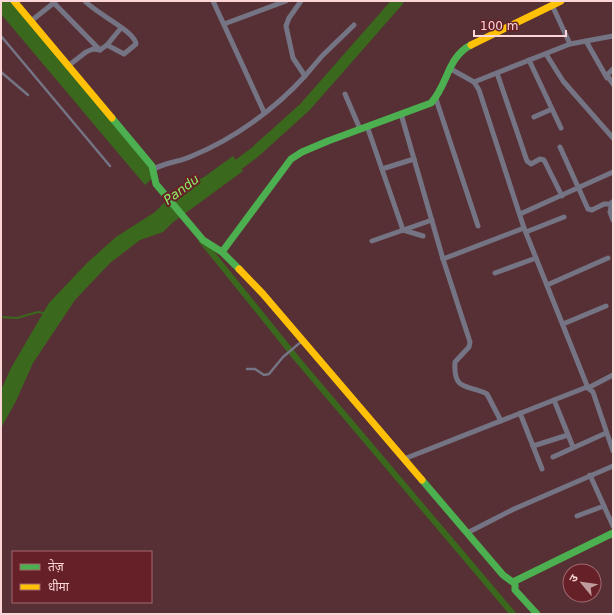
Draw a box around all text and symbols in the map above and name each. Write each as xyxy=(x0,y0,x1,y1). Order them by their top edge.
scale bar xyxy=(474,12,566,38)
text: 100 m xyxy=(480,19,518,33)
water label: Pandu xyxy=(161,171,202,208)
legend xyxy=(12,551,152,603)
text: तेज़ xyxy=(48,559,65,574)
north arrow xyxy=(562,563,602,603)
text: उ xyxy=(566,572,581,584)
text: धीमा xyxy=(48,579,70,594)

